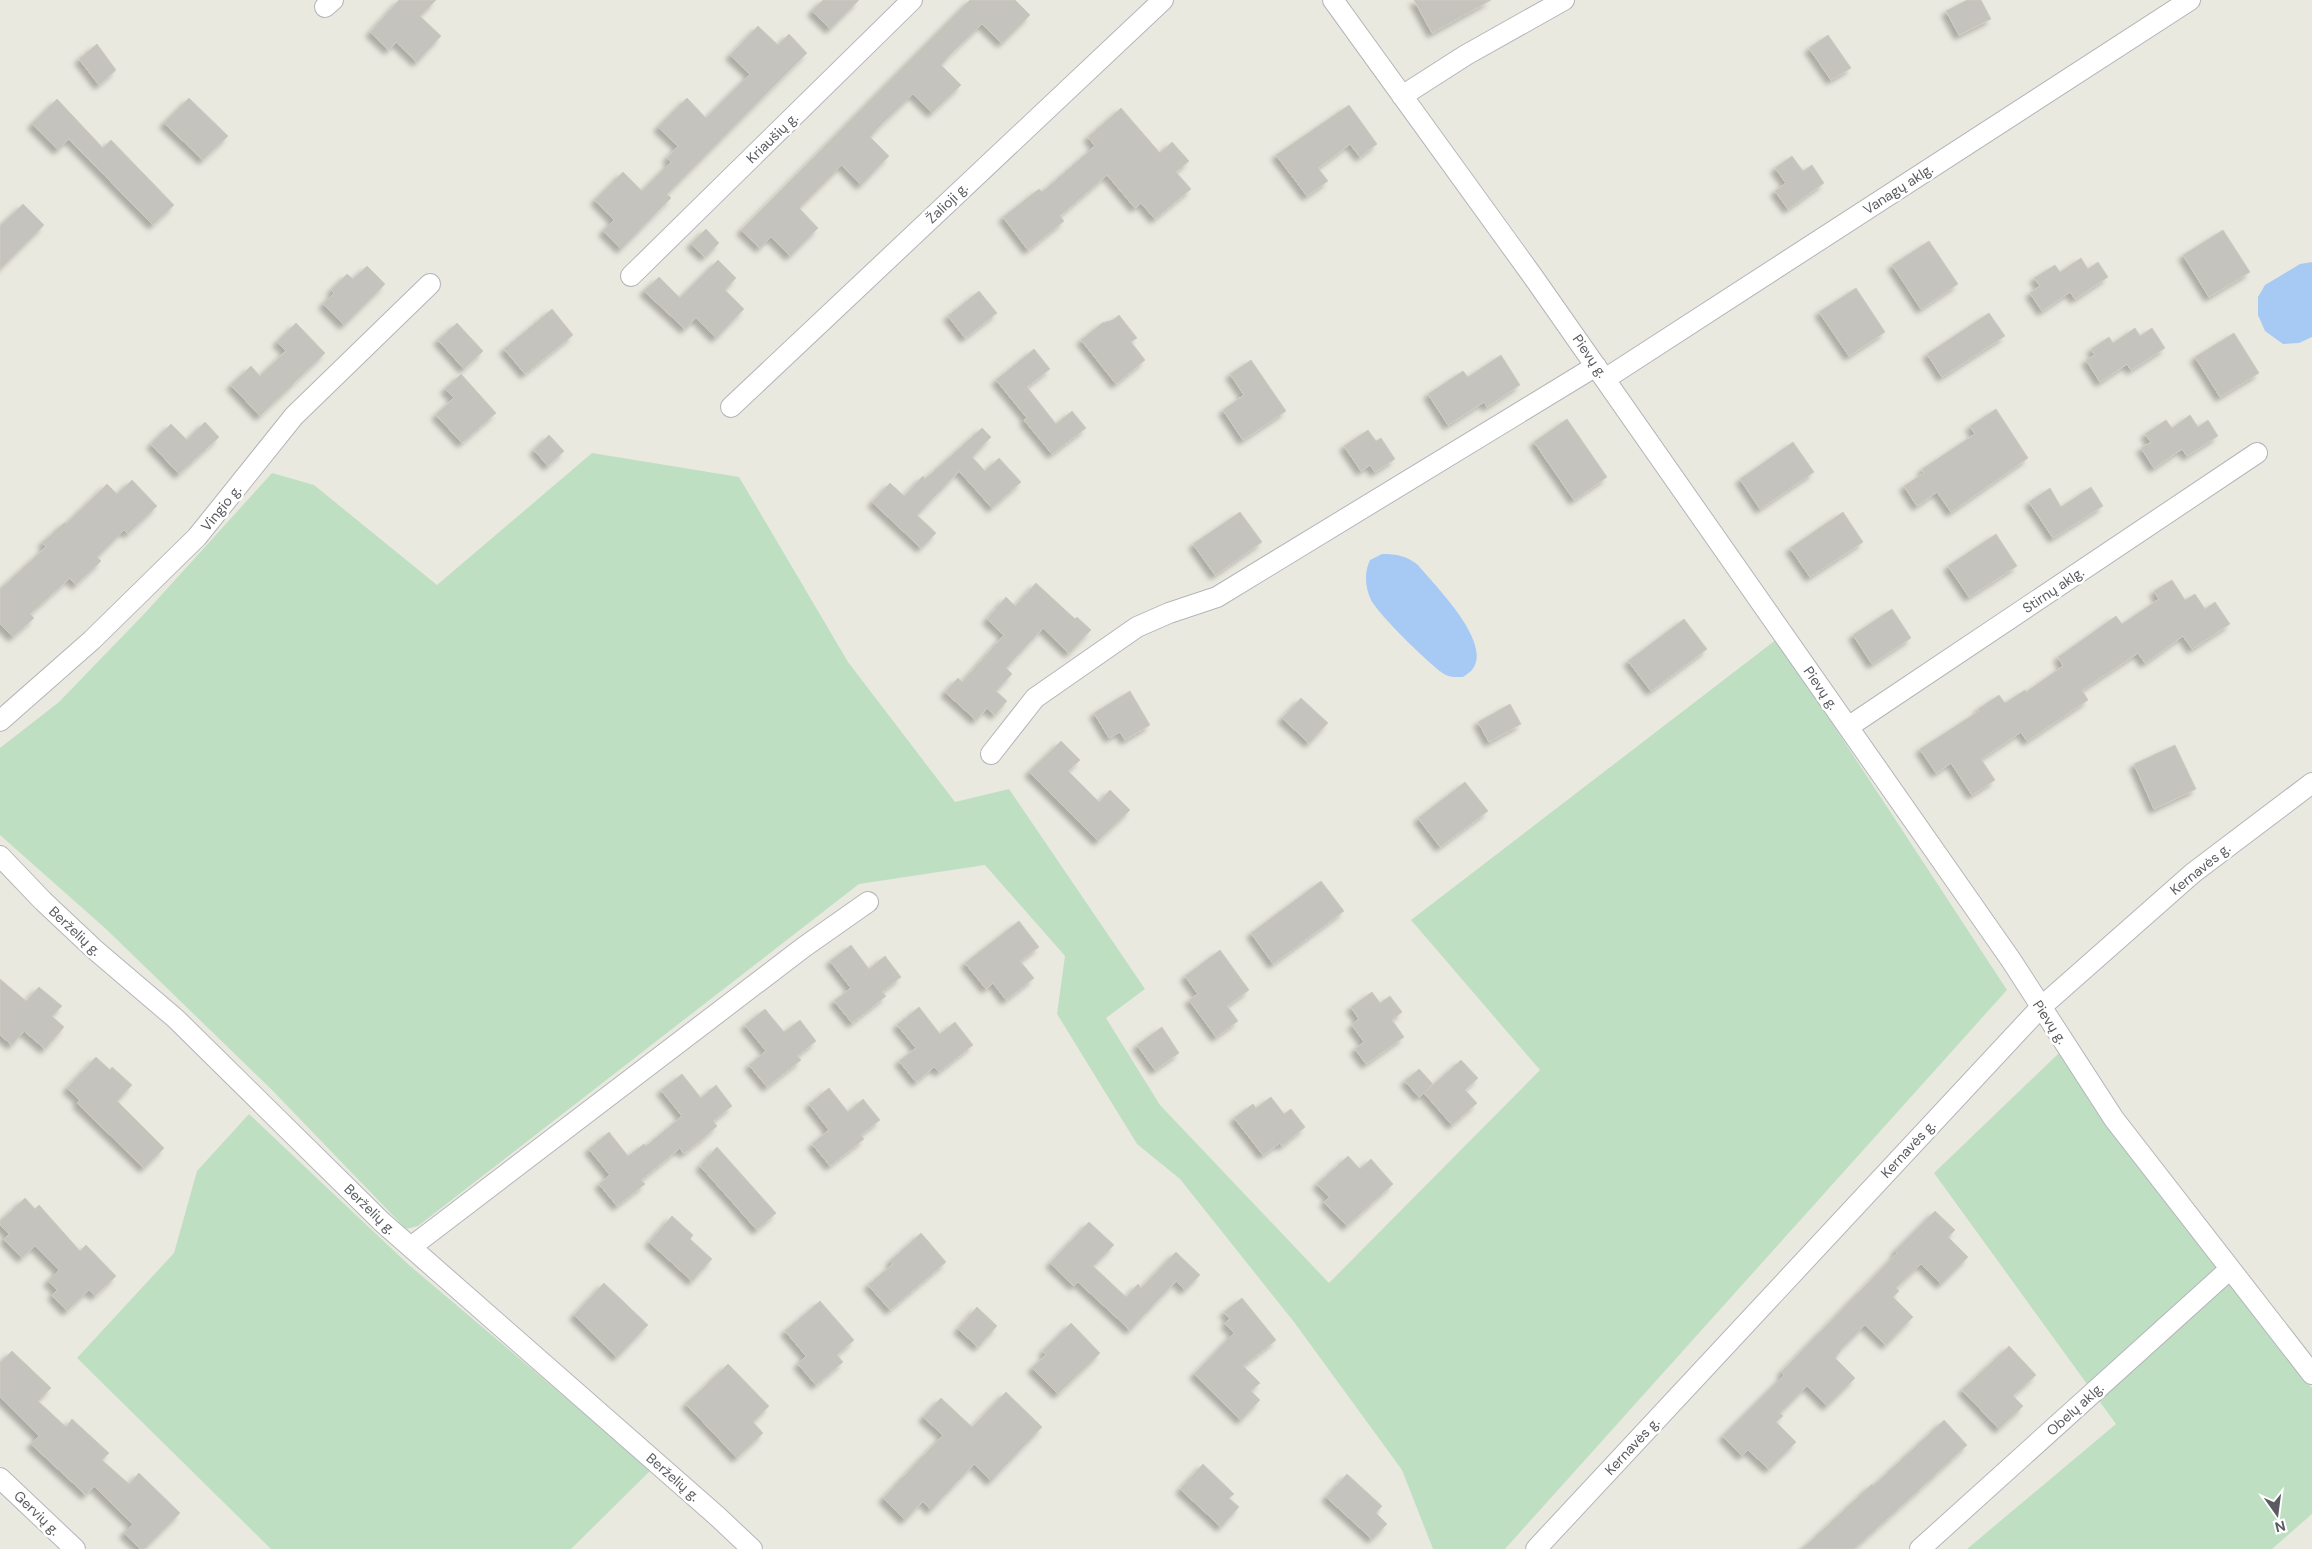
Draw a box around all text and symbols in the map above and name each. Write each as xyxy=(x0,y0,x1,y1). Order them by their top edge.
street label: Kriaušių g. xyxy=(742,109,802,167)
street label: Vanagų aklg. xyxy=(1860,160,1937,218)
street label: Žalioji g. xyxy=(922,179,972,227)
street label: Pievų g. xyxy=(1569,331,1612,381)
street label: Vingio g. xyxy=(197,481,245,535)
street label: Stirnų aklg. xyxy=(2019,563,2087,617)
street label: Pievų g. xyxy=(1800,663,1843,713)
street label: Kernavės g. xyxy=(2166,839,2234,899)
street label: Berželių g. xyxy=(45,902,105,960)
street label: Pievų g. xyxy=(2029,997,2071,1047)
street label: Kernavės g. xyxy=(1877,1116,1939,1182)
street label: Berželių g. xyxy=(340,1180,400,1238)
street label: Obelų aklg. xyxy=(2043,1378,2107,1439)
street label: Kernavės g. xyxy=(1601,1413,1663,1479)
street label: Berželių g. xyxy=(643,1449,704,1505)
street label: Gervių g. xyxy=(10,1487,64,1539)
north arrow xyxy=(2252,1489,2302,1539)
text: N xyxy=(2273,1517,2287,1537)

